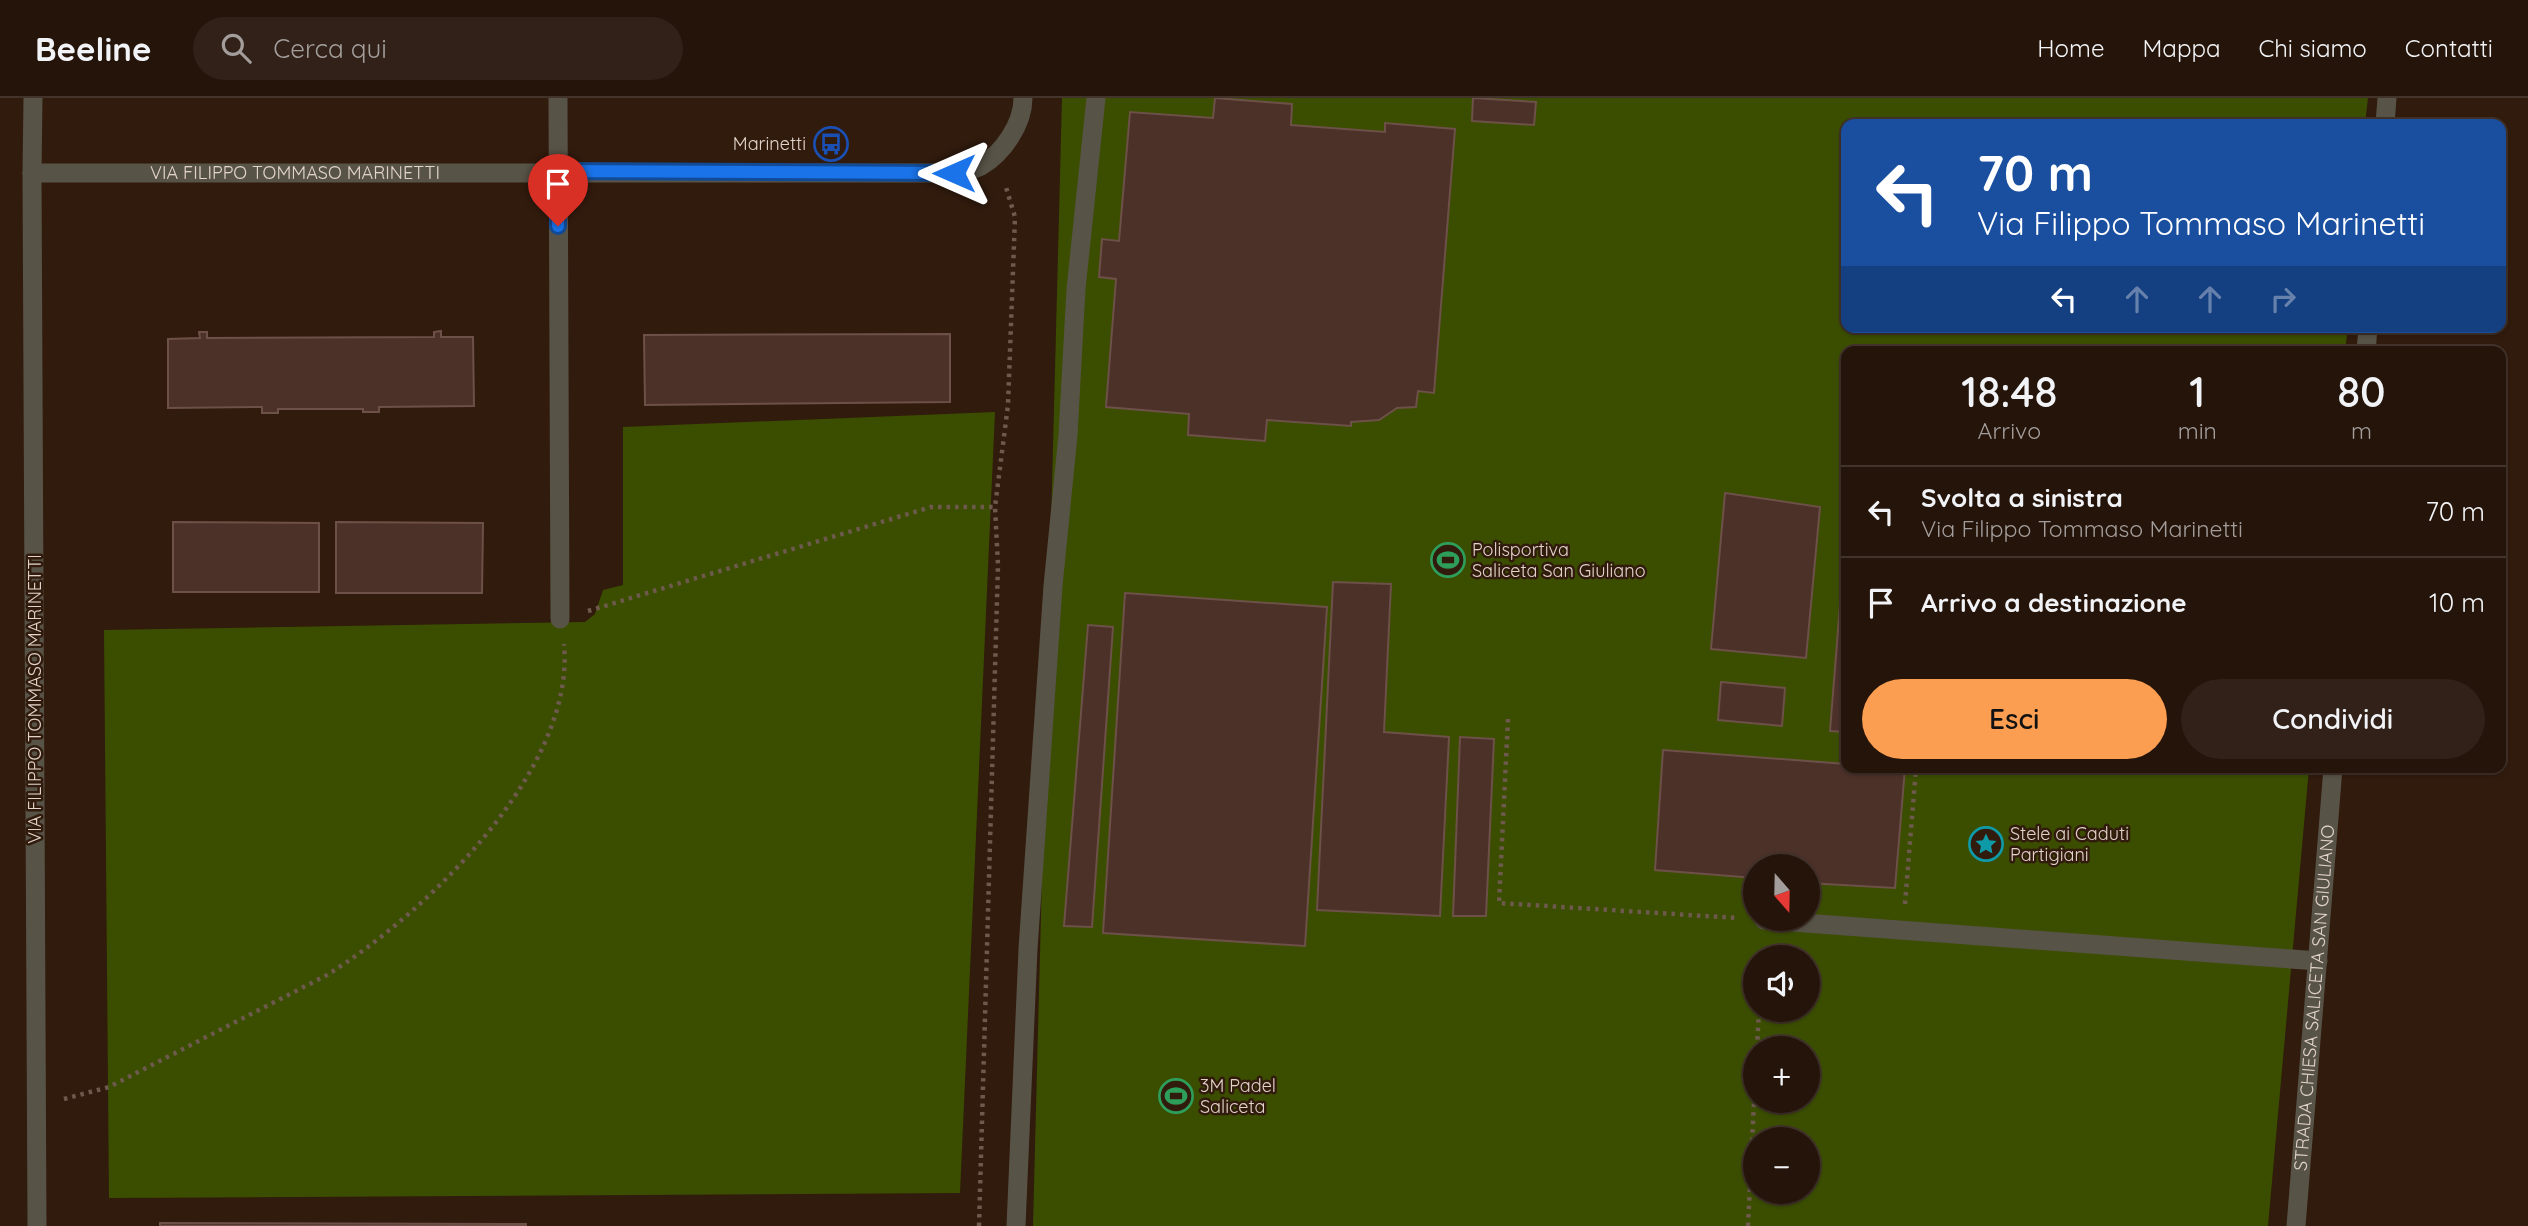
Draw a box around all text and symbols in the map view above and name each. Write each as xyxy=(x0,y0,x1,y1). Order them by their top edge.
search box xyxy=(193,17,683,80)
text: Beeline xyxy=(35,28,151,69)
icon: search xyxy=(217,29,255,67)
text: Cerca qui xyxy=(273,32,387,65)
text: Home xyxy=(2037,33,2105,63)
text: Mappa xyxy=(2143,33,2221,63)
text: Chi siamo xyxy=(2259,33,2367,63)
text: Contatti xyxy=(2405,33,2493,63)
bus stop icon: Marinetti xyxy=(812,125,850,163)
place label: Marinetti xyxy=(733,132,806,155)
position arrow xyxy=(917,136,991,210)
text: 70 m xyxy=(1977,142,2093,203)
icon: left xyxy=(1862,147,1953,238)
pin xyxy=(528,154,588,226)
street label: VIA FILIPPO TOMMASO MARINETTI xyxy=(150,161,440,184)
icon: arrive xyxy=(539,165,577,203)
text: Via Filippo Tommaso Marinetti xyxy=(1977,203,2425,243)
icon: left xyxy=(2045,280,2083,318)
icon: ahead xyxy=(2118,280,2156,318)
icon: ahead xyxy=(2191,280,2229,318)
icon: right xyxy=(2264,280,2302,318)
text: 18:48 xyxy=(1961,365,2057,418)
text: 1 xyxy=(2189,365,2205,418)
text: 80 xyxy=(2337,365,2386,418)
text: Arrivo xyxy=(1978,416,2041,445)
text: min xyxy=(2178,416,2217,445)
text: m xyxy=(2351,416,2372,445)
text: Svolta a sinistra xyxy=(1921,481,2123,514)
icon: left xyxy=(1862,493,1900,531)
text: 70 m xyxy=(2425,495,2485,528)
text: Via Filippo Tommaso Marinetti xyxy=(1921,514,2243,543)
place label: Polisportiva Saliceta San Giuliano xyxy=(1472,538,1646,582)
sports icon: Polisportiva Saliceta San Giuliano xyxy=(1429,541,1467,579)
street label: VIA FILIPPO TOMMASO MARINETTI xyxy=(23,554,46,844)
icon: arrive xyxy=(1862,584,1900,622)
text: Arrivo a destinazione xyxy=(1921,586,2187,619)
text: 10 m xyxy=(2429,586,2485,619)
button: Esci xyxy=(1862,679,2167,759)
button: Condividi xyxy=(2181,679,2485,759)
place label: Stele ai Caduti Partigiani xyxy=(2010,822,2129,866)
street label: STRADA CHIESA SALICETA SAN GIULIANO xyxy=(2289,824,2339,1172)
place icon: Stele ai Caduti Partigiani xyxy=(1967,825,2005,863)
north arrow xyxy=(1743,854,1820,931)
map controls xyxy=(1743,854,1820,1204)
button: sound xyxy=(1743,945,1820,1022)
button: + xyxy=(1743,1036,1820,1113)
place label: 3M Padel Saliceta xyxy=(1200,1074,1276,1118)
sports icon: 3M Padel Saliceta xyxy=(1157,1077,1195,1115)
button: − xyxy=(1743,1127,1820,1204)

